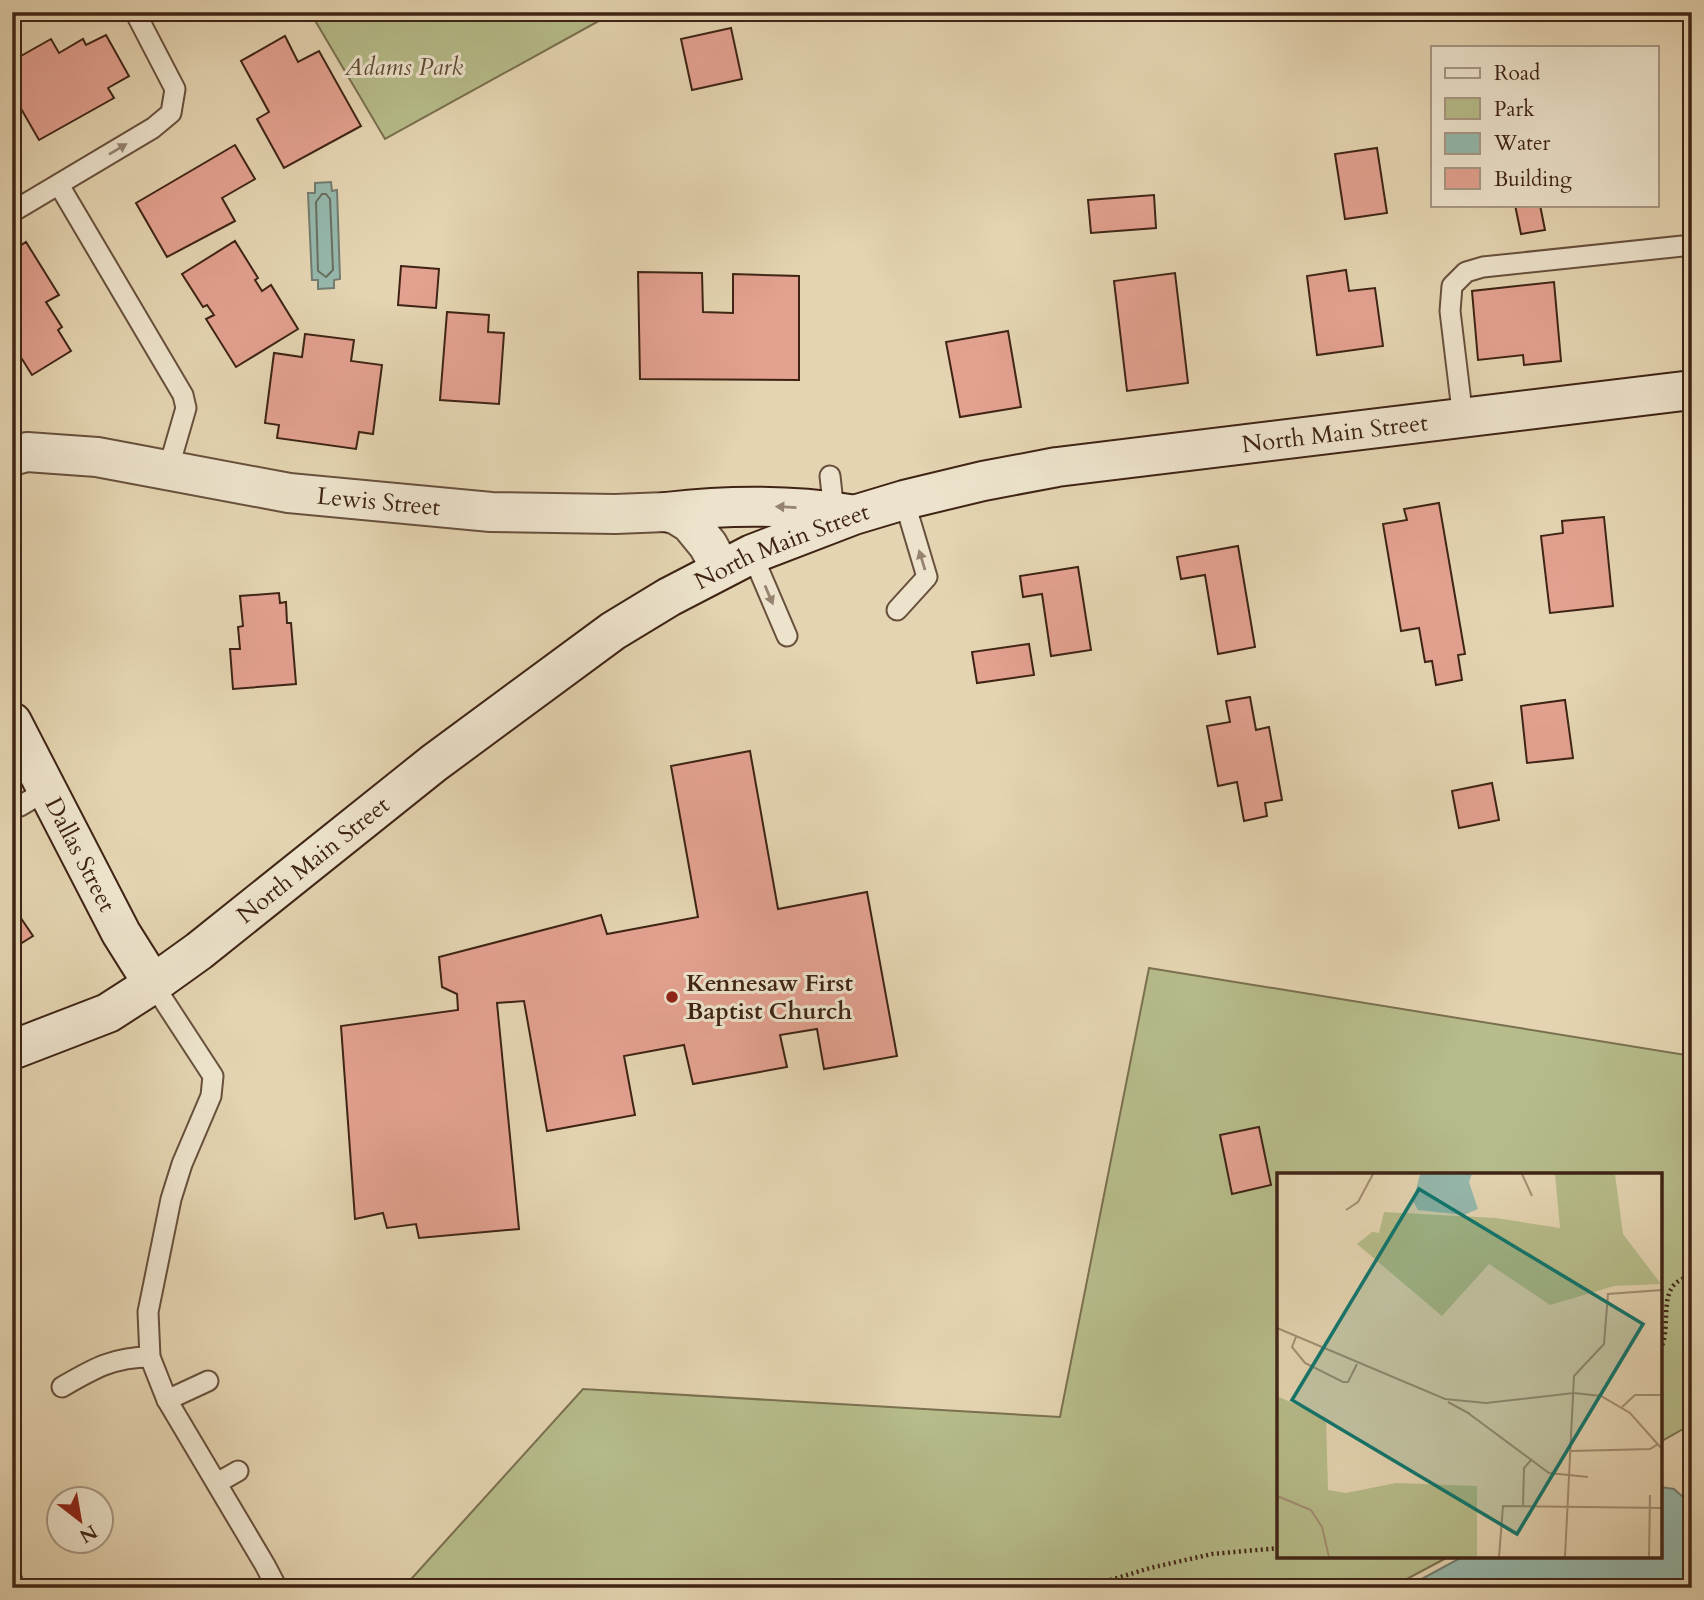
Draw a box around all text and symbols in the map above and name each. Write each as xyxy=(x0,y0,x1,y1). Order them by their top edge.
legend xyxy=(1431,46,1658,206)
park label: Adams Park xyxy=(344,51,463,84)
text: Road xyxy=(1494,59,1540,88)
text: Park xyxy=(1494,95,1535,124)
text: Water xyxy=(1493,129,1550,158)
one-way arrow xyxy=(108,143,127,156)
text: Building xyxy=(1494,165,1572,194)
street label: North Main Street xyxy=(1240,406,1430,461)
street label: Lewis Street xyxy=(315,480,442,524)
street label: North Main Street xyxy=(689,495,874,598)
one-way arrow xyxy=(775,501,797,512)
one-way arrow xyxy=(916,549,926,570)
one-way arrow xyxy=(764,585,775,606)
street label: North Main Street xyxy=(230,789,397,932)
street label: Dallas Street xyxy=(37,792,123,918)
place label: Kennesaw First Baptist Church xyxy=(686,967,853,1028)
marker: Kennesaw First Baptist Church xyxy=(664,989,680,1005)
inset map xyxy=(1277,1173,1662,1558)
north arrow xyxy=(46,1484,116,1554)
text: N xyxy=(74,1518,102,1549)

